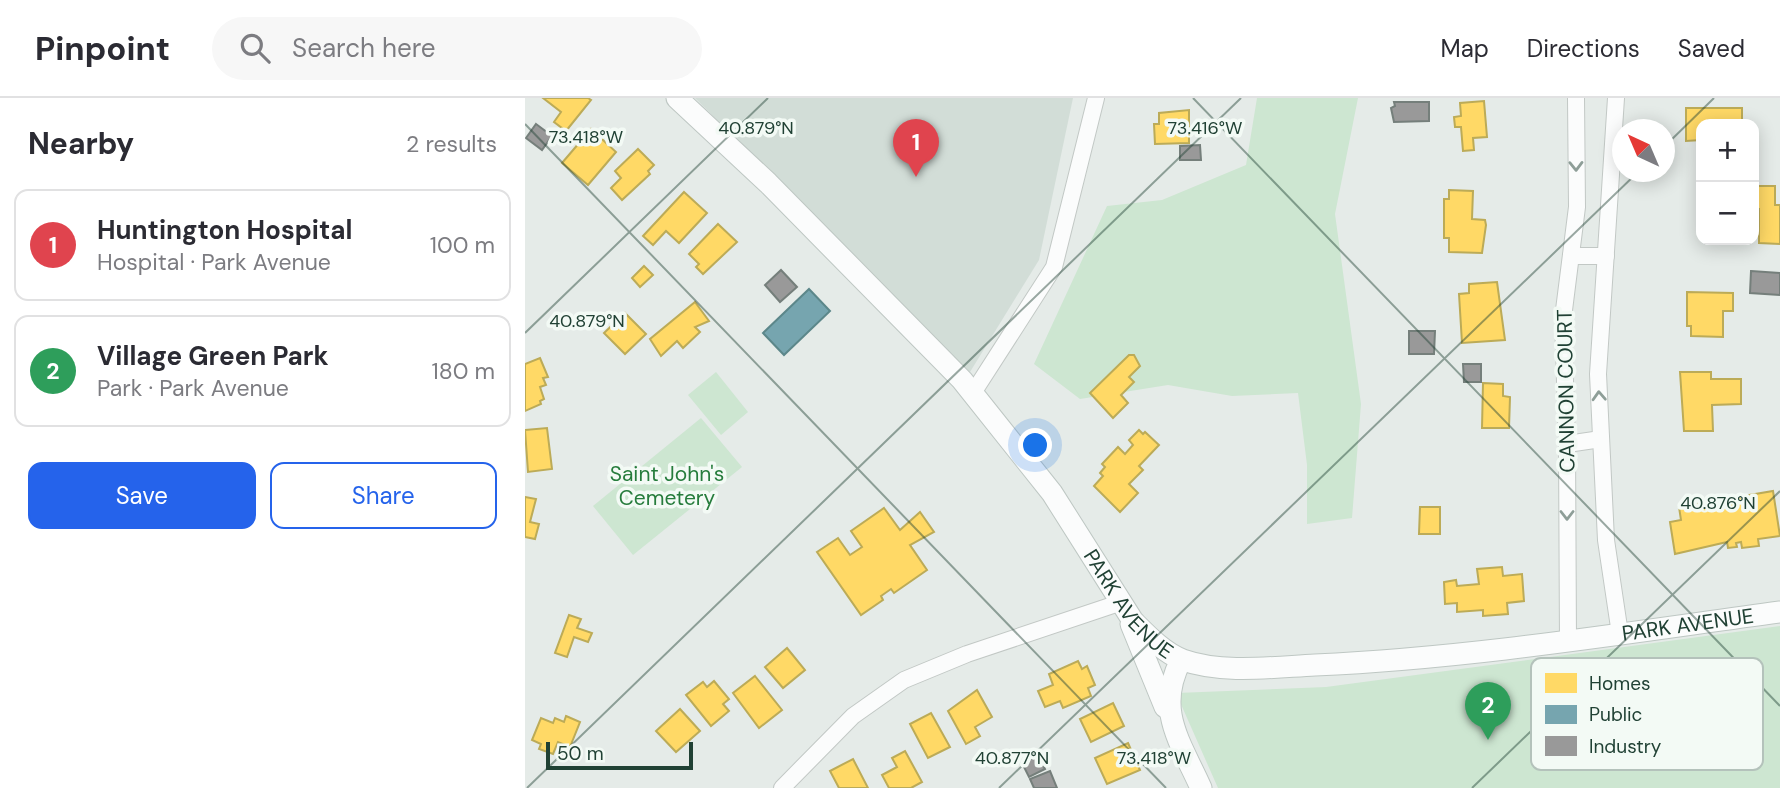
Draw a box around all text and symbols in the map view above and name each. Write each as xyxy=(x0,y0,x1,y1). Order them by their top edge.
search box xyxy=(212,17,702,80)
text: Pinpoint xyxy=(35,27,170,70)
icon: search xyxy=(236,29,274,67)
text: Search here xyxy=(292,31,436,65)
text: Map xyxy=(1441,33,1489,64)
text: Directions xyxy=(1527,33,1640,64)
text: Saved xyxy=(1678,33,1745,64)
text: 40.879°N xyxy=(718,116,794,140)
text: 73.416°W xyxy=(1168,116,1242,140)
pin: 1 xyxy=(893,119,939,177)
north arrow xyxy=(1612,119,1675,182)
map controls xyxy=(1696,119,1759,245)
button: + xyxy=(1696,119,1759,182)
text: Nearby xyxy=(28,124,134,163)
text: 73.418°W xyxy=(549,125,623,149)
text: 2 results xyxy=(406,129,497,159)
one-way arrow xyxy=(1569,161,1584,172)
button: − xyxy=(1696,182,1759,245)
text: Huntington Hospital xyxy=(97,213,352,247)
text: 1 xyxy=(49,230,57,260)
text: 100 m xyxy=(430,230,495,260)
text: Hospital · Park Avenue xyxy=(97,247,331,277)
text: 40.879°N xyxy=(549,309,625,333)
street label: CANNON COURT xyxy=(1551,309,1581,473)
text: Village Green Park xyxy=(97,339,328,373)
text: 2 xyxy=(46,356,60,386)
text: 180 m xyxy=(431,356,495,386)
text: Park · Park Avenue xyxy=(97,373,289,403)
one-way arrow xyxy=(1592,390,1607,401)
your location xyxy=(1018,428,1052,462)
park label: Saint John's Cemetery xyxy=(610,460,724,512)
button: Save xyxy=(28,462,256,529)
button: Share xyxy=(270,462,497,529)
text: 40.876°N xyxy=(1680,491,1756,515)
one-way arrow xyxy=(1559,510,1575,521)
street label: PARK AVENUE xyxy=(1077,544,1179,666)
street label: PARK AVENUE xyxy=(1620,602,1755,648)
legend xyxy=(1531,658,1763,770)
text: Homes xyxy=(1589,671,1650,696)
pin: 2 xyxy=(1465,682,1511,740)
text: Public xyxy=(1589,702,1642,727)
text: Industry xyxy=(1589,734,1662,759)
scale bar xyxy=(546,739,693,771)
text: 50 m xyxy=(557,741,604,766)
text: 40.877°N xyxy=(975,746,1049,770)
text: 73.418°W xyxy=(1117,746,1191,770)

